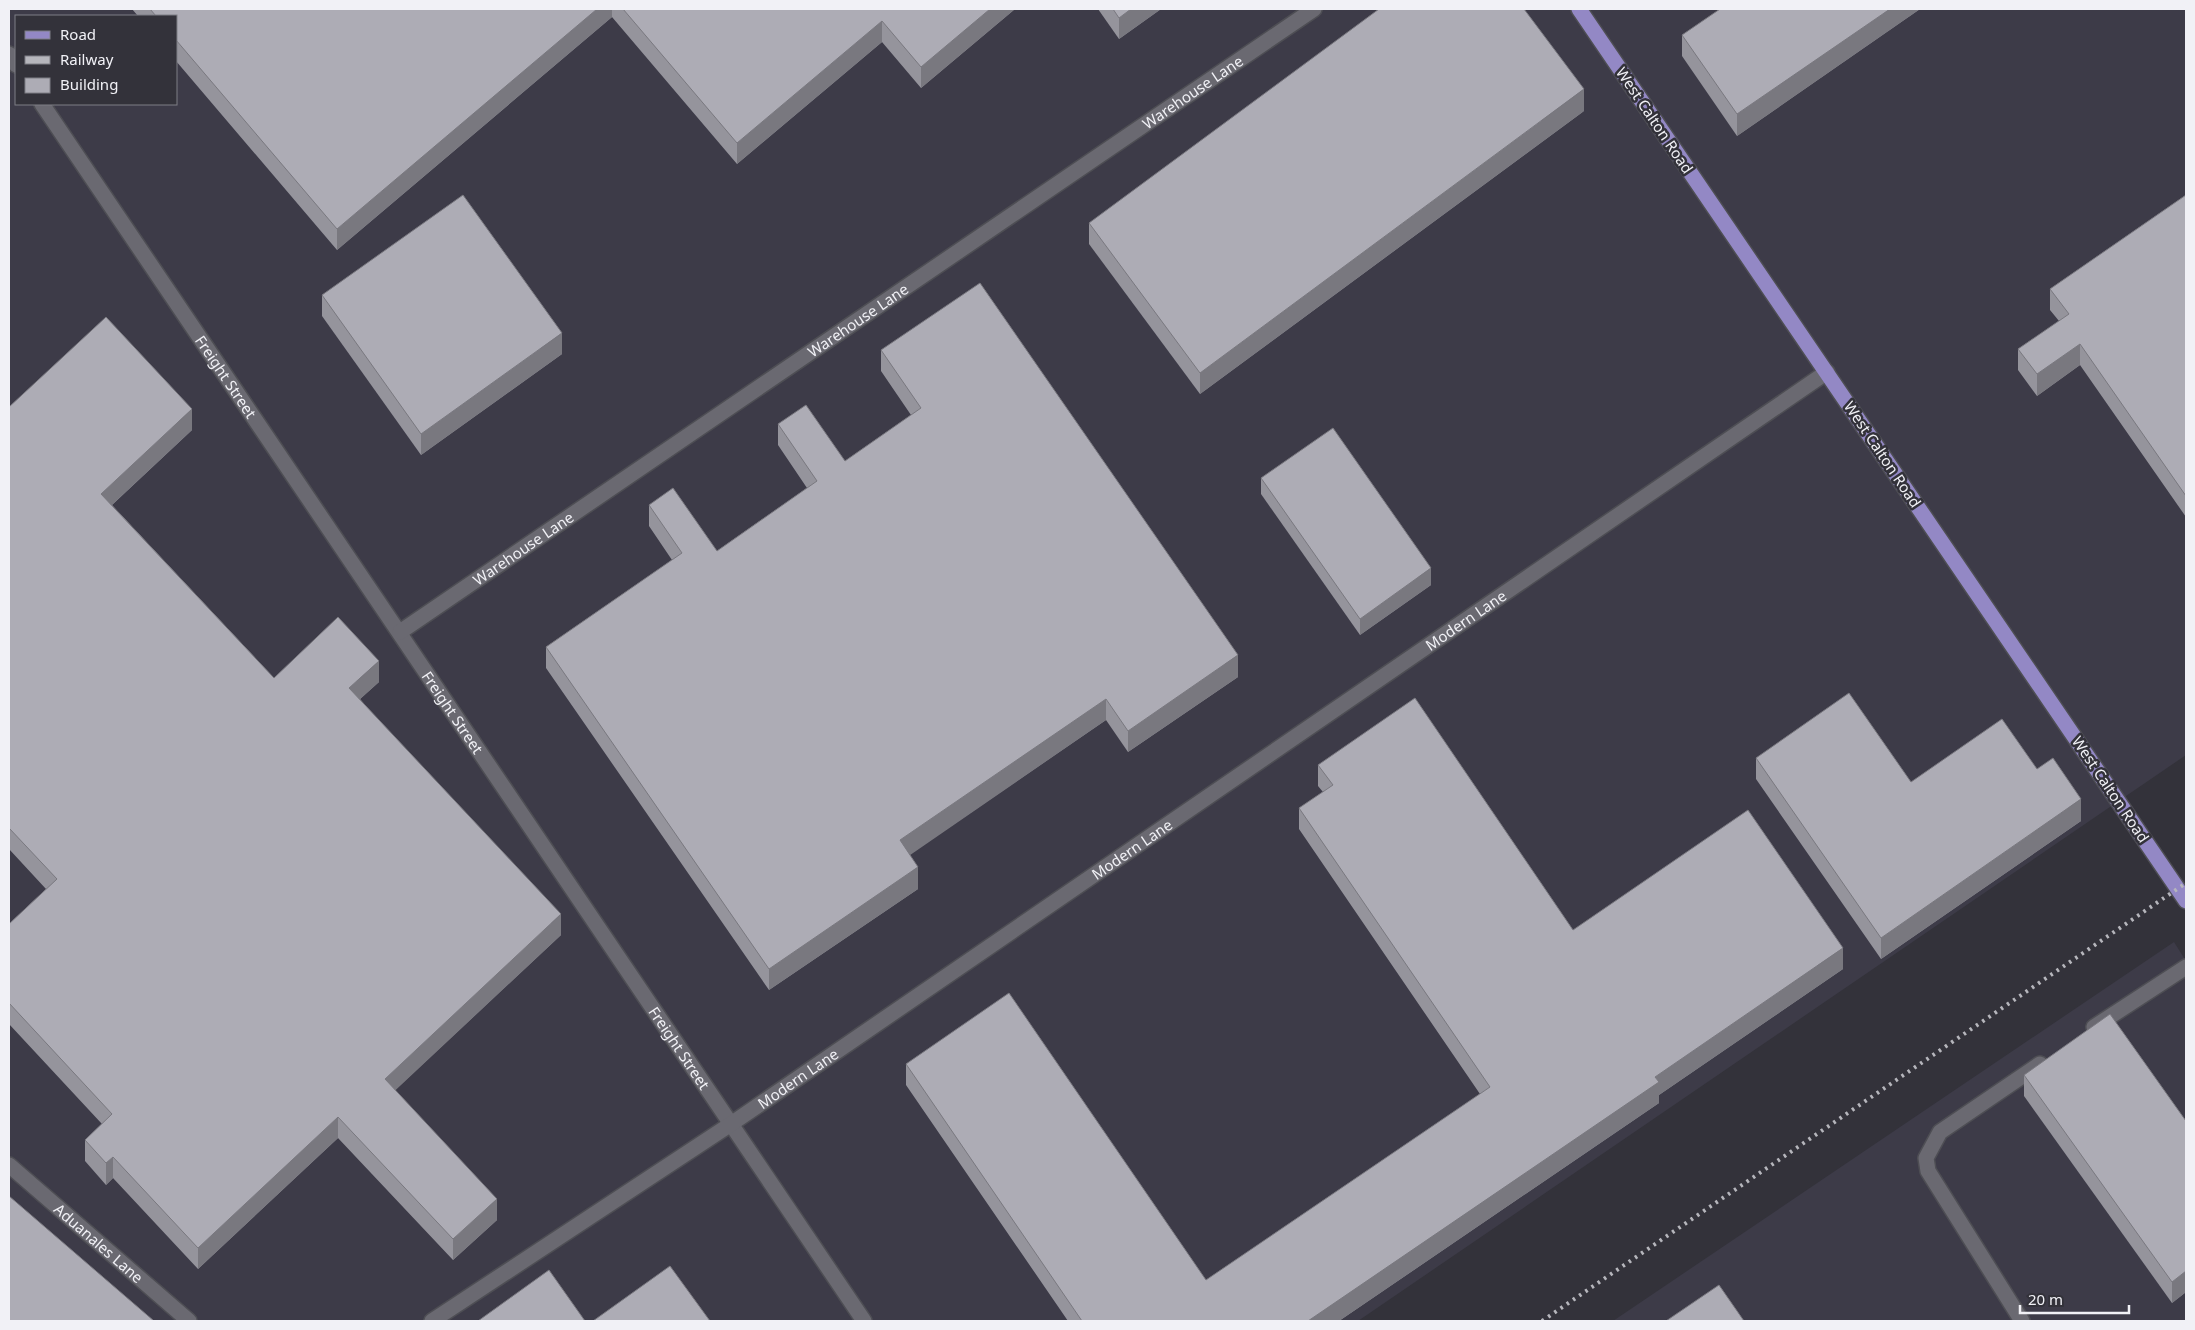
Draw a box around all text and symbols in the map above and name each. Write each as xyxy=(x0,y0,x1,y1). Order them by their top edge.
legend xyxy=(15,15,178,105)
text: Road xyxy=(60,24,96,44)
text: Railway xyxy=(60,49,114,69)
street label: Warehouse Lane xyxy=(1138,50,1247,133)
street label: West Calton Road xyxy=(1612,63,1698,177)
text: Building xyxy=(60,74,118,94)
street label: Warehouse Lane xyxy=(804,279,912,361)
street label: Freight Street xyxy=(191,331,262,422)
street label: West Calton Road xyxy=(1840,397,1926,511)
street label: Warehouse Lane xyxy=(469,507,577,589)
street label: Modern Lane xyxy=(1421,585,1510,655)
street label: Freight Street xyxy=(418,667,488,758)
street label: West Calton Road xyxy=(2068,732,2154,846)
street label: Modern Lane xyxy=(1087,814,1176,884)
street label: Freight Street xyxy=(644,1003,715,1094)
street label: Modern Lane xyxy=(753,1043,842,1113)
street label: Aduanales Lane xyxy=(50,1199,148,1287)
scale bar xyxy=(2020,1282,2129,1314)
text: 20 m xyxy=(2028,1289,2063,1309)

